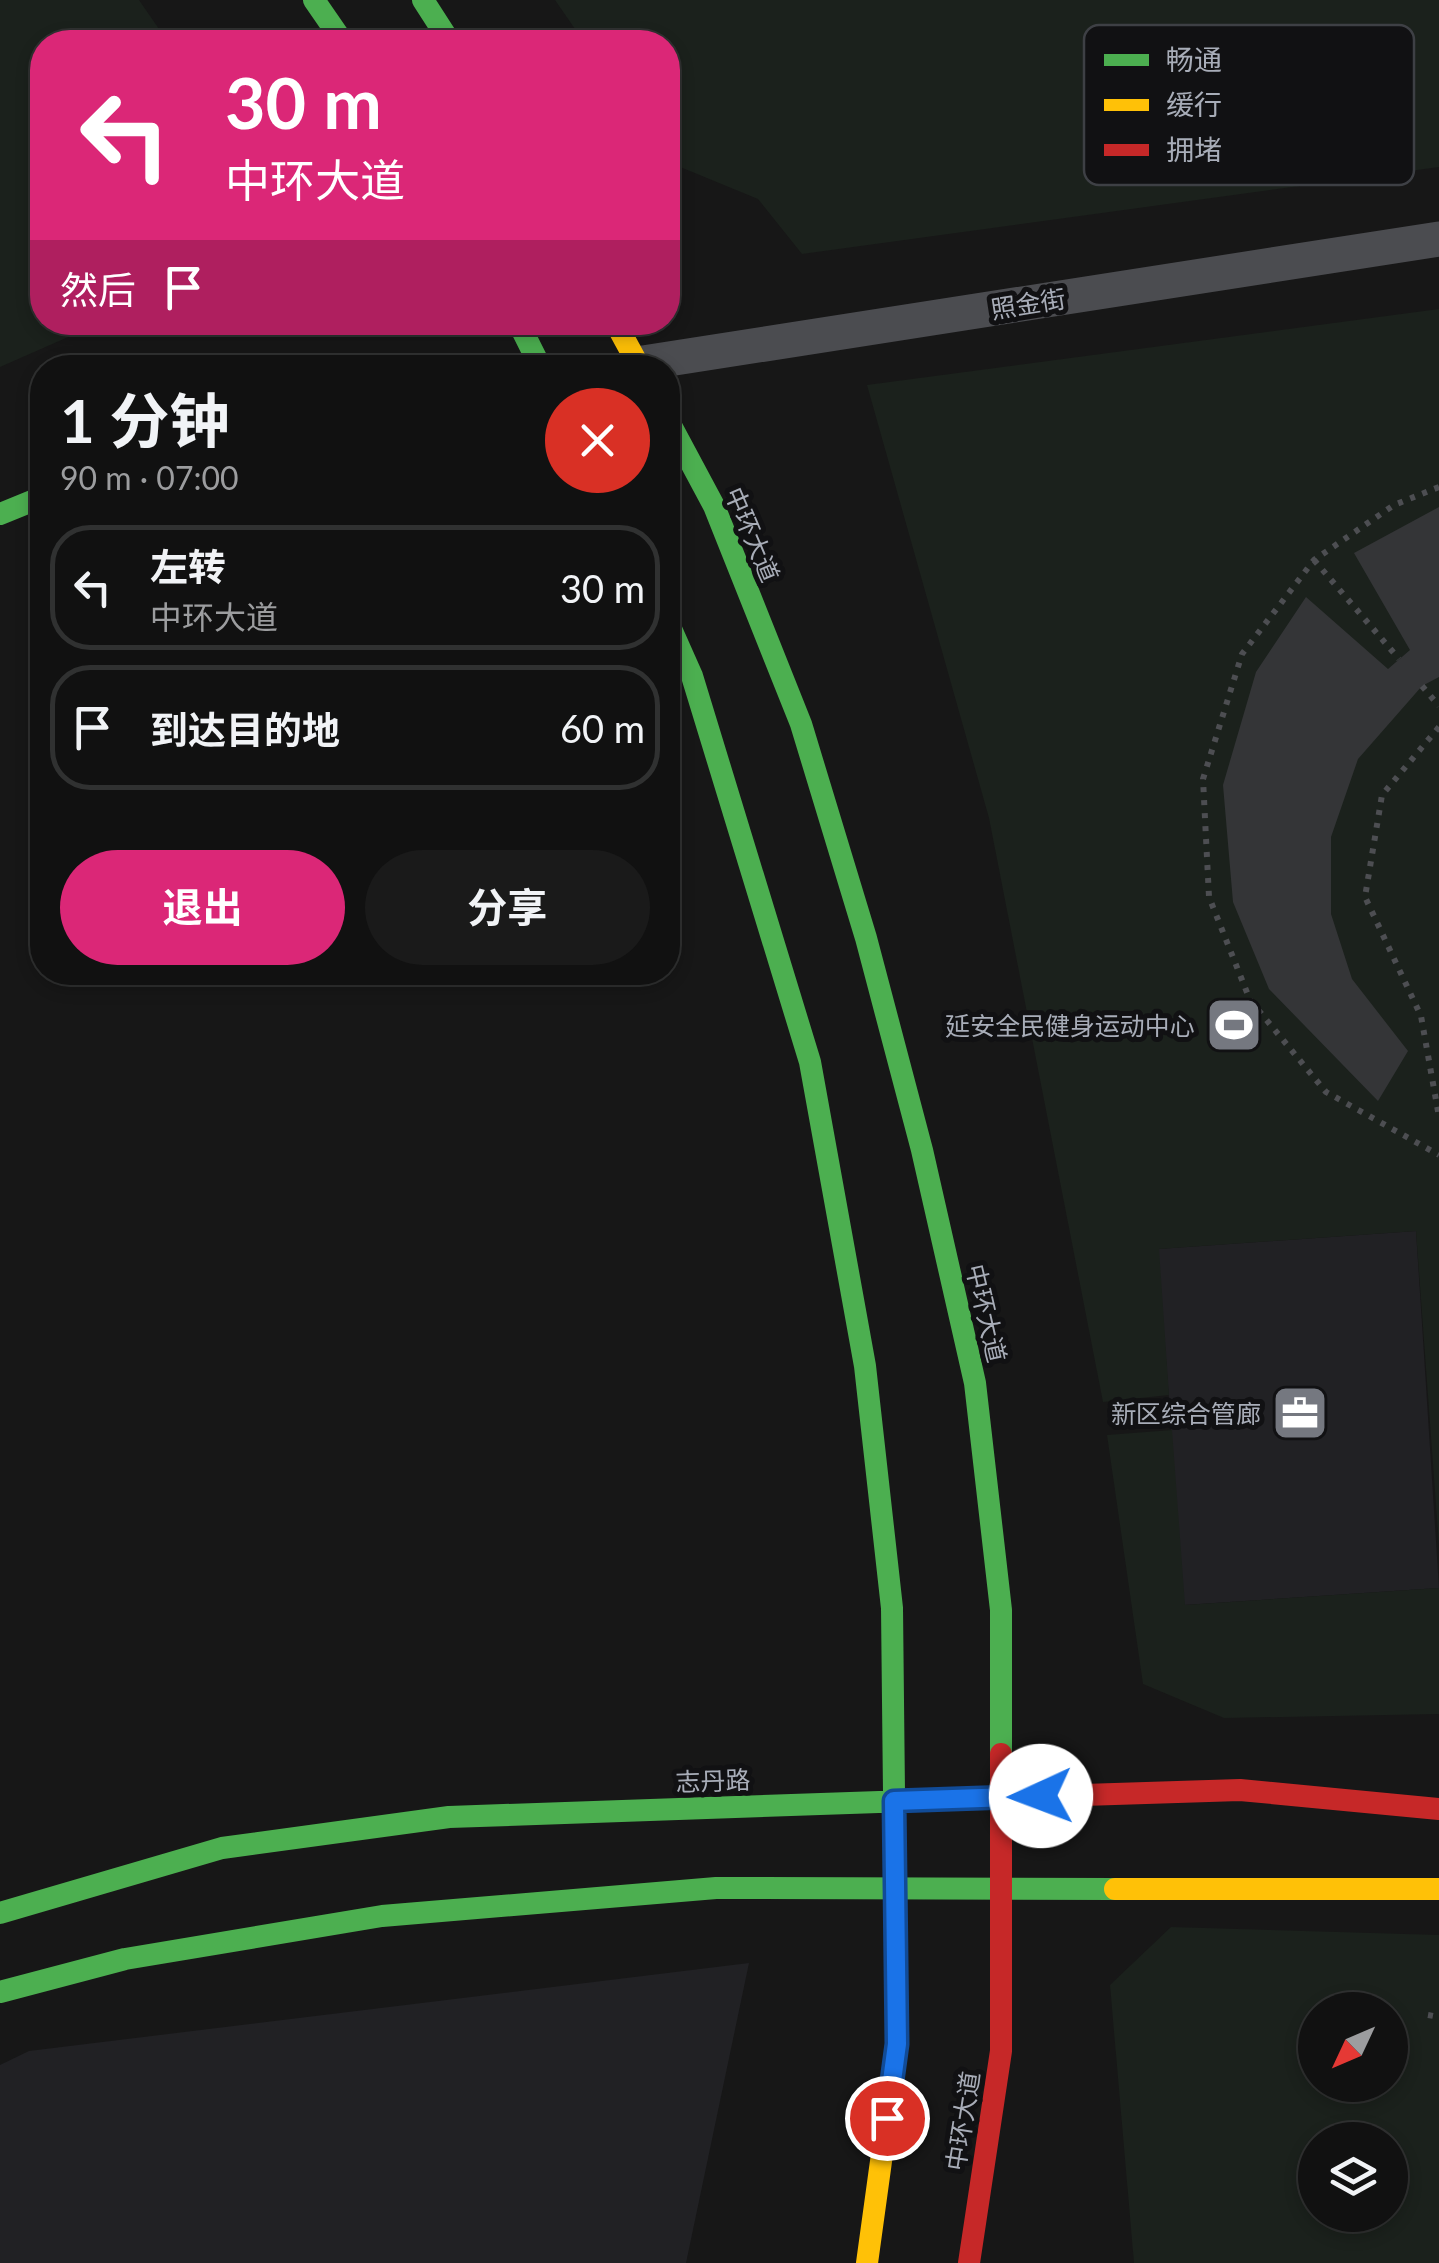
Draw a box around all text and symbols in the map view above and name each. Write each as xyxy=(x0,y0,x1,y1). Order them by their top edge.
legend xyxy=(1084,25,1414,185)
text: 畅通 xyxy=(1166,42,1222,76)
text: 30 m xyxy=(225,60,382,144)
icon: left xyxy=(60,70,190,200)
text: 缓行 xyxy=(1166,87,1222,121)
text: 拥堵 xyxy=(1166,132,1222,166)
text: 中环大道 xyxy=(225,153,405,207)
icon: arrive xyxy=(156,260,211,315)
text: 然后 xyxy=(60,266,136,312)
street label: 照金街 xyxy=(989,282,1067,324)
text: 1 分钟 xyxy=(60,384,229,456)
button: close xyxy=(545,388,650,493)
text: 90 m · 07:00 xyxy=(60,458,239,497)
street label: 中环大道 xyxy=(720,482,786,586)
text: 左转 xyxy=(150,543,226,589)
icon: left xyxy=(65,560,120,615)
text: 30 m xyxy=(560,565,645,611)
text: 中环大道 xyxy=(150,597,278,636)
icon: arrive xyxy=(65,700,120,755)
text: 60 m xyxy=(560,705,645,751)
text: 到达目的地 xyxy=(150,706,340,752)
button: 退出 xyxy=(60,850,345,965)
button: 分享 xyxy=(365,850,650,965)
sports icon: 延安全民健身运动中心 xyxy=(1204,995,1264,1055)
place label: 延安全民健身运动中心 xyxy=(945,1010,1195,1040)
street label: 中环大道 xyxy=(961,1261,1013,1365)
office icon: 新区综合管廊 xyxy=(1270,1383,1330,1443)
place label: 新区综合管廊 xyxy=(1111,1398,1261,1428)
position arrow xyxy=(989,1744,1093,1848)
street label: 志丹路 xyxy=(675,1764,751,1796)
north arrow xyxy=(1298,1992,1408,2102)
map controls xyxy=(1298,1992,1408,2232)
street label: 中环大道 xyxy=(939,2069,985,2173)
pin xyxy=(845,2076,930,2161)
icon: arrive xyxy=(860,2091,915,2146)
button: layers xyxy=(1298,2122,1408,2232)

